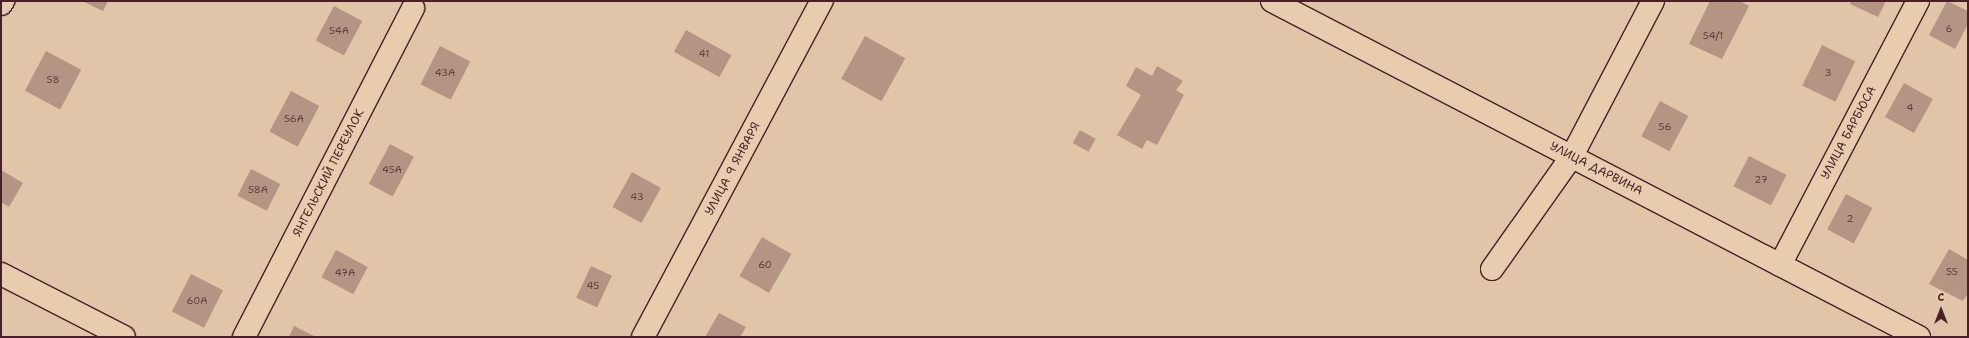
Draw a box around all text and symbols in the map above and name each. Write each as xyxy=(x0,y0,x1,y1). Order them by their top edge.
house number: 6 xyxy=(1946,23,1952,35)
house number: 54А xyxy=(329,25,349,37)
house number: 54/1 xyxy=(1703,30,1723,42)
house number: 41 xyxy=(699,48,709,60)
house number: 43А xyxy=(435,67,455,79)
house number: 3 xyxy=(1825,67,1831,79)
house number: 58 xyxy=(47,74,59,86)
street label: УЛИЦА БАРБЮСА xyxy=(1818,84,1880,182)
house number: 4 xyxy=(1907,102,1913,114)
street label: ЯНГЕЛЬСКИЙ ПЕРЕУЛОК xyxy=(290,107,368,239)
house number: 56А xyxy=(284,113,304,125)
street label: УЛИЦА 9 ЯНВАРЯ xyxy=(702,120,764,218)
house number: 56 xyxy=(1659,121,1671,133)
street label: УЛИЦА ДАРВИНА xyxy=(1547,139,1645,199)
house number: 45А xyxy=(382,164,402,176)
house number: 27 xyxy=(1754,174,1768,186)
house number: 58А xyxy=(248,184,268,196)
house number: 43 xyxy=(630,191,644,203)
house number: 2 xyxy=(1847,213,1853,225)
house number: 60 xyxy=(758,259,772,271)
house number: 55 xyxy=(1946,266,1958,278)
house number: 47А xyxy=(335,267,355,279)
house number: 45 xyxy=(587,280,599,292)
north arrow xyxy=(1921,290,1961,330)
text: С xyxy=(1938,290,1944,305)
house number: 60А xyxy=(187,295,207,307)

